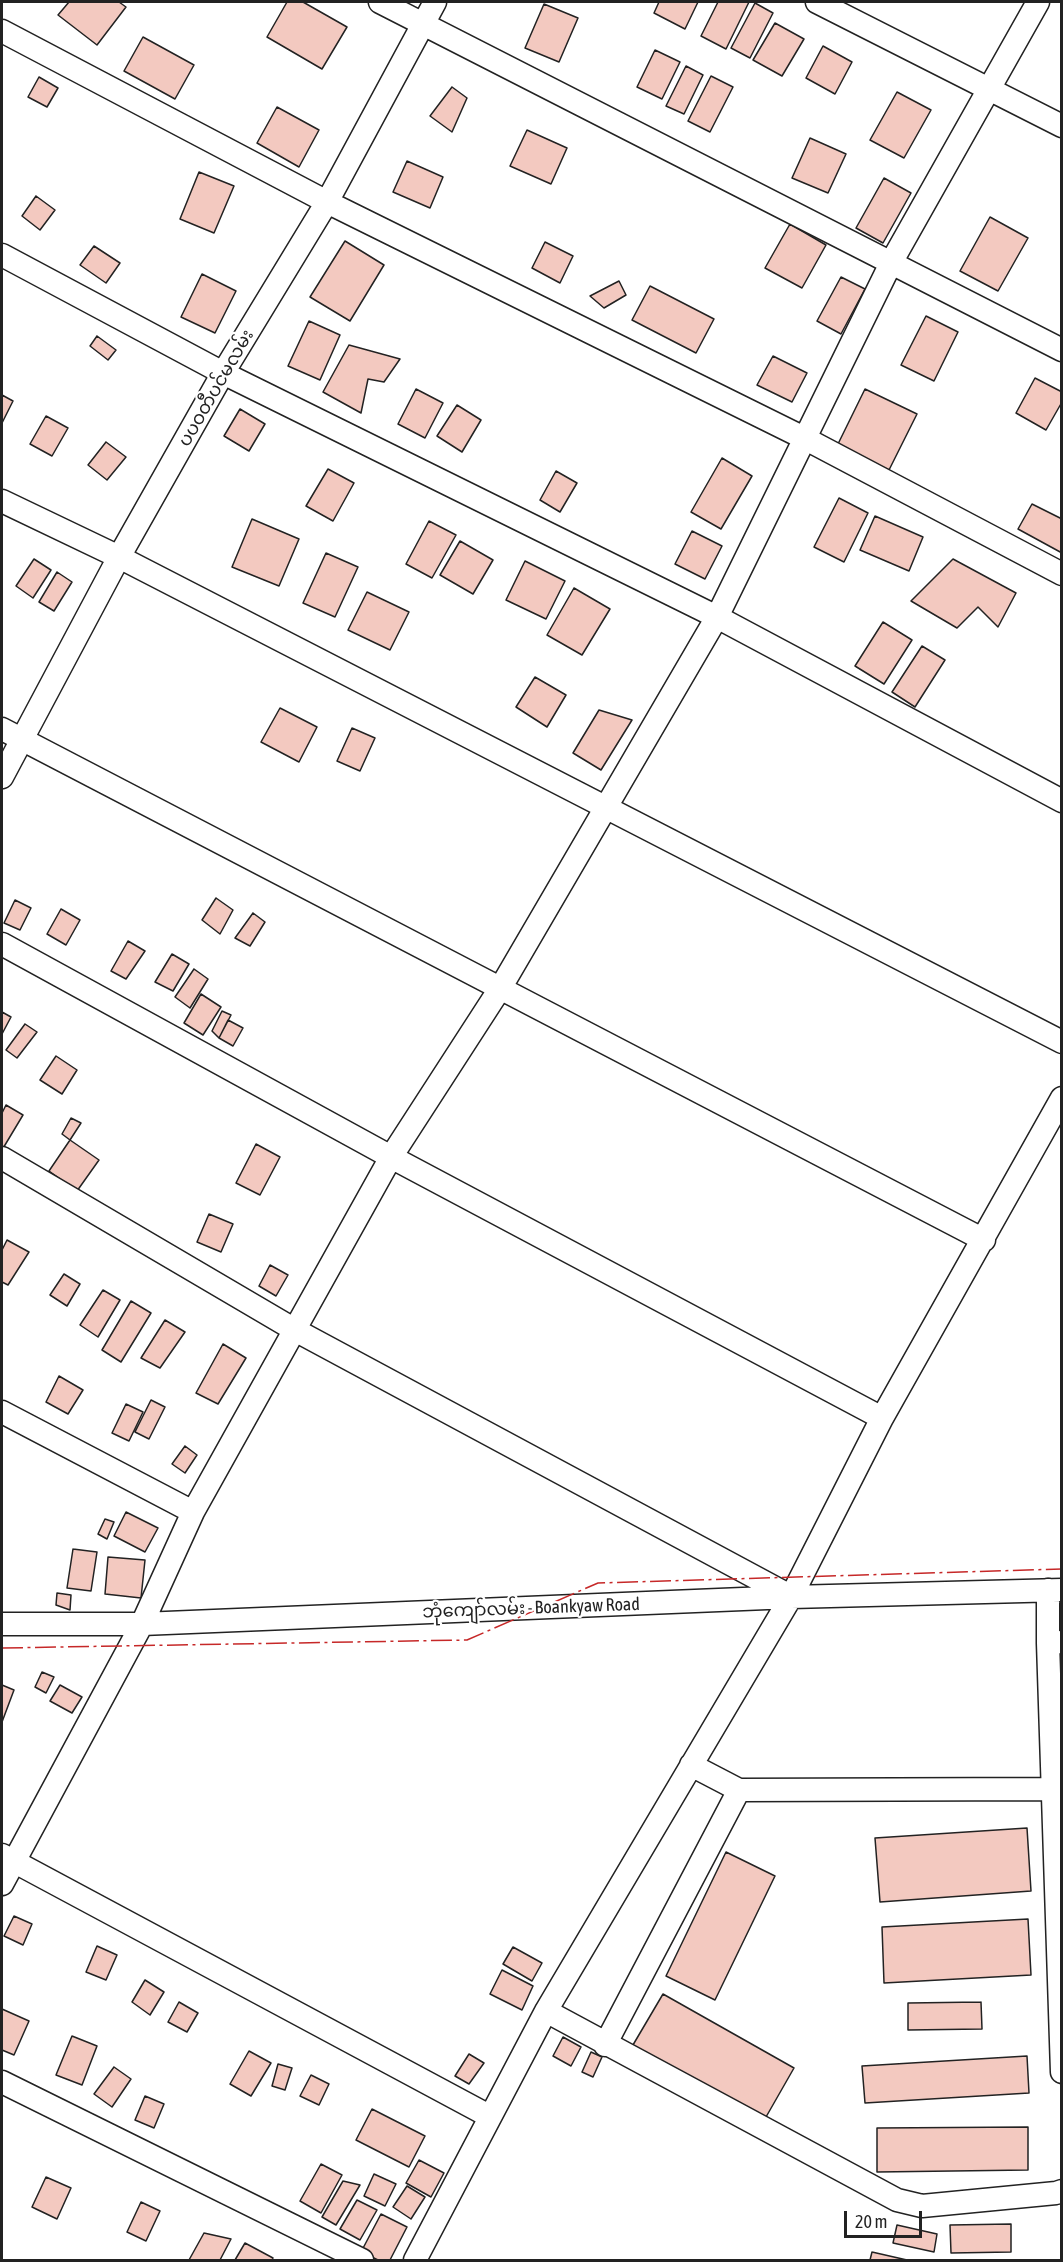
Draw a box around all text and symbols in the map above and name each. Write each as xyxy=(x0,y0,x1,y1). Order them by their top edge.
street label: ပပဝတီပင်မလမ်း xyxy=(174,326,258,450)
street label: ဘုံကျော်လမ်း - Boankyaw Road xyxy=(422,1593,640,1623)
scale bar xyxy=(847,2199,925,2237)
text: 20 m xyxy=(855,2211,887,2232)

